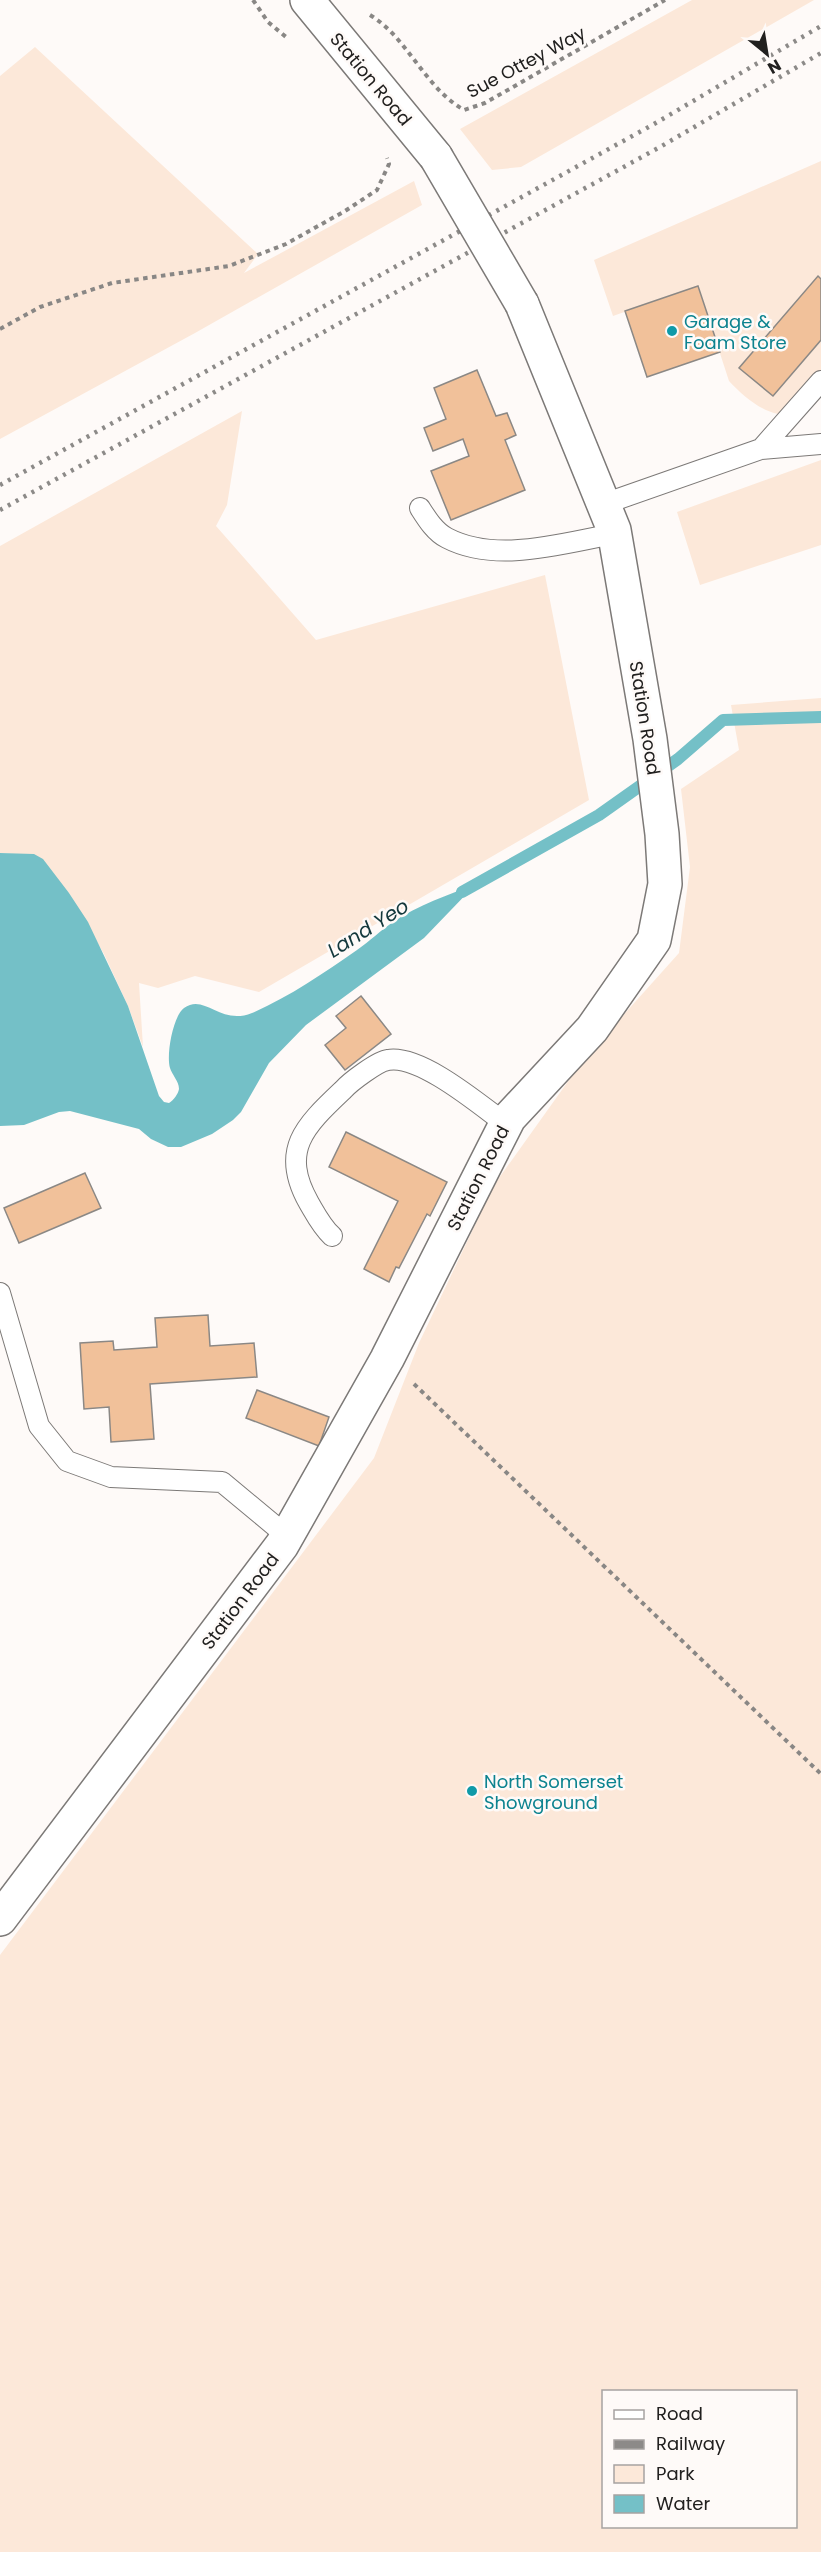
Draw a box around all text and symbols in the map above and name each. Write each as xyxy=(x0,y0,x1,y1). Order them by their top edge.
street label: Sue Ottey Way xyxy=(462,20,590,104)
north arrow xyxy=(737,24,797,84)
street label: Station Road xyxy=(324,27,418,131)
text: N xyxy=(763,54,785,80)
place label: Garage & Foam Store xyxy=(684,309,787,355)
marker: Garage & Foam Store xyxy=(665,324,679,338)
street label: Station Road xyxy=(624,659,666,777)
water label: Land Yeo xyxy=(322,892,414,964)
street label: Station Road xyxy=(441,1121,515,1235)
street label: Station Road xyxy=(195,1548,285,1654)
place label: North Somerset Showground xyxy=(484,1769,623,1815)
marker: North Somerset Showground xyxy=(465,1784,479,1798)
legend xyxy=(602,2390,797,2528)
text: Road xyxy=(656,2401,703,2426)
text: Railway xyxy=(656,2431,725,2456)
text: Park xyxy=(656,2461,695,2486)
text: Water xyxy=(656,2491,710,2516)

